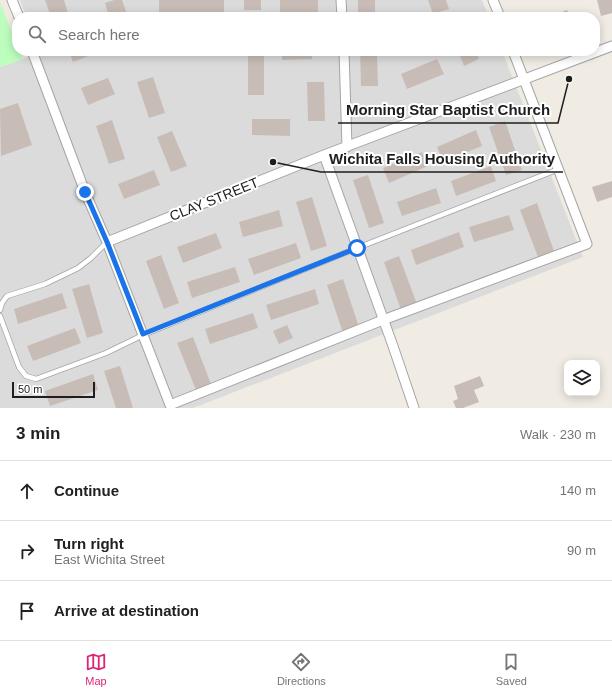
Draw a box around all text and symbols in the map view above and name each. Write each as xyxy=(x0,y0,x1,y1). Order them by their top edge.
search box xyxy=(12,12,600,56)
icon: search xyxy=(26,23,48,45)
text: Search here xyxy=(58,26,140,43)
callout: Morning Star Baptist Church xyxy=(338,96,558,123)
text: Morning Star Baptist Church xyxy=(346,101,550,118)
callout: Wichita Falls Housing Authority xyxy=(321,145,563,172)
text: Wichita Falls Housing Authority xyxy=(329,150,556,167)
street label: CLAY STREET xyxy=(167,174,261,224)
route end xyxy=(76,183,94,201)
route start xyxy=(348,239,366,257)
map controls xyxy=(564,360,600,396)
button: layers xyxy=(564,360,600,396)
scale bar xyxy=(12,380,95,399)
text: 50 m xyxy=(18,383,42,395)
text: 3 min xyxy=(16,424,60,443)
text: Walk · 230 m xyxy=(520,427,596,442)
icon: ahead xyxy=(16,480,38,502)
text: Continue xyxy=(54,482,119,499)
text: 140 m xyxy=(560,483,596,498)
text: Turn right xyxy=(54,535,124,552)
icon: right xyxy=(16,540,38,562)
text: 90 m xyxy=(567,543,596,558)
text: East Wichita Street xyxy=(54,552,165,567)
icon: arrive xyxy=(16,600,38,622)
text: Arrive at destination xyxy=(54,602,199,619)
tab: Map xyxy=(85,651,107,687)
tab: Directions xyxy=(277,651,326,687)
tab: Saved xyxy=(496,651,527,687)

